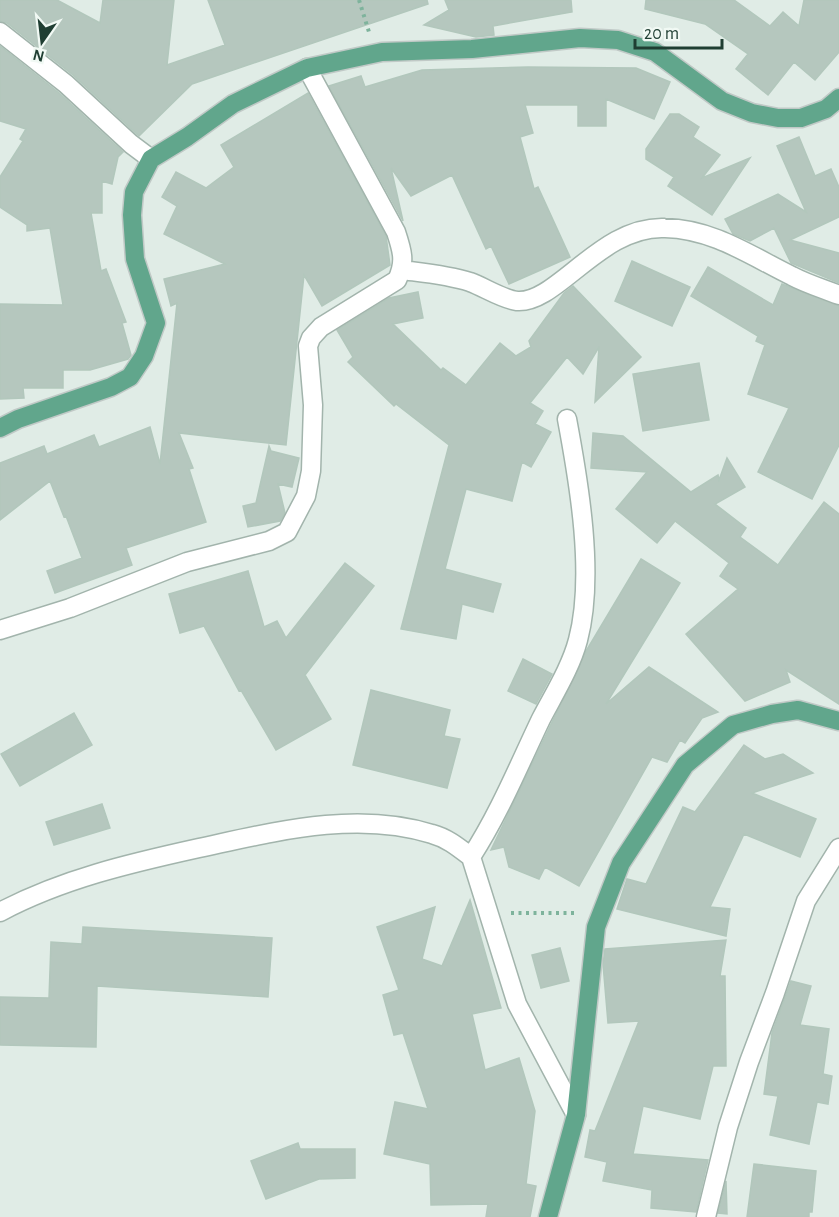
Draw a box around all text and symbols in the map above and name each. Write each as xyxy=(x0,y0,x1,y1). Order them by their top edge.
north arrow xyxy=(12,12,72,72)
scale bar xyxy=(635,12,722,50)
text: 20 m xyxy=(644,25,679,43)
text: N xyxy=(31,46,46,65)

